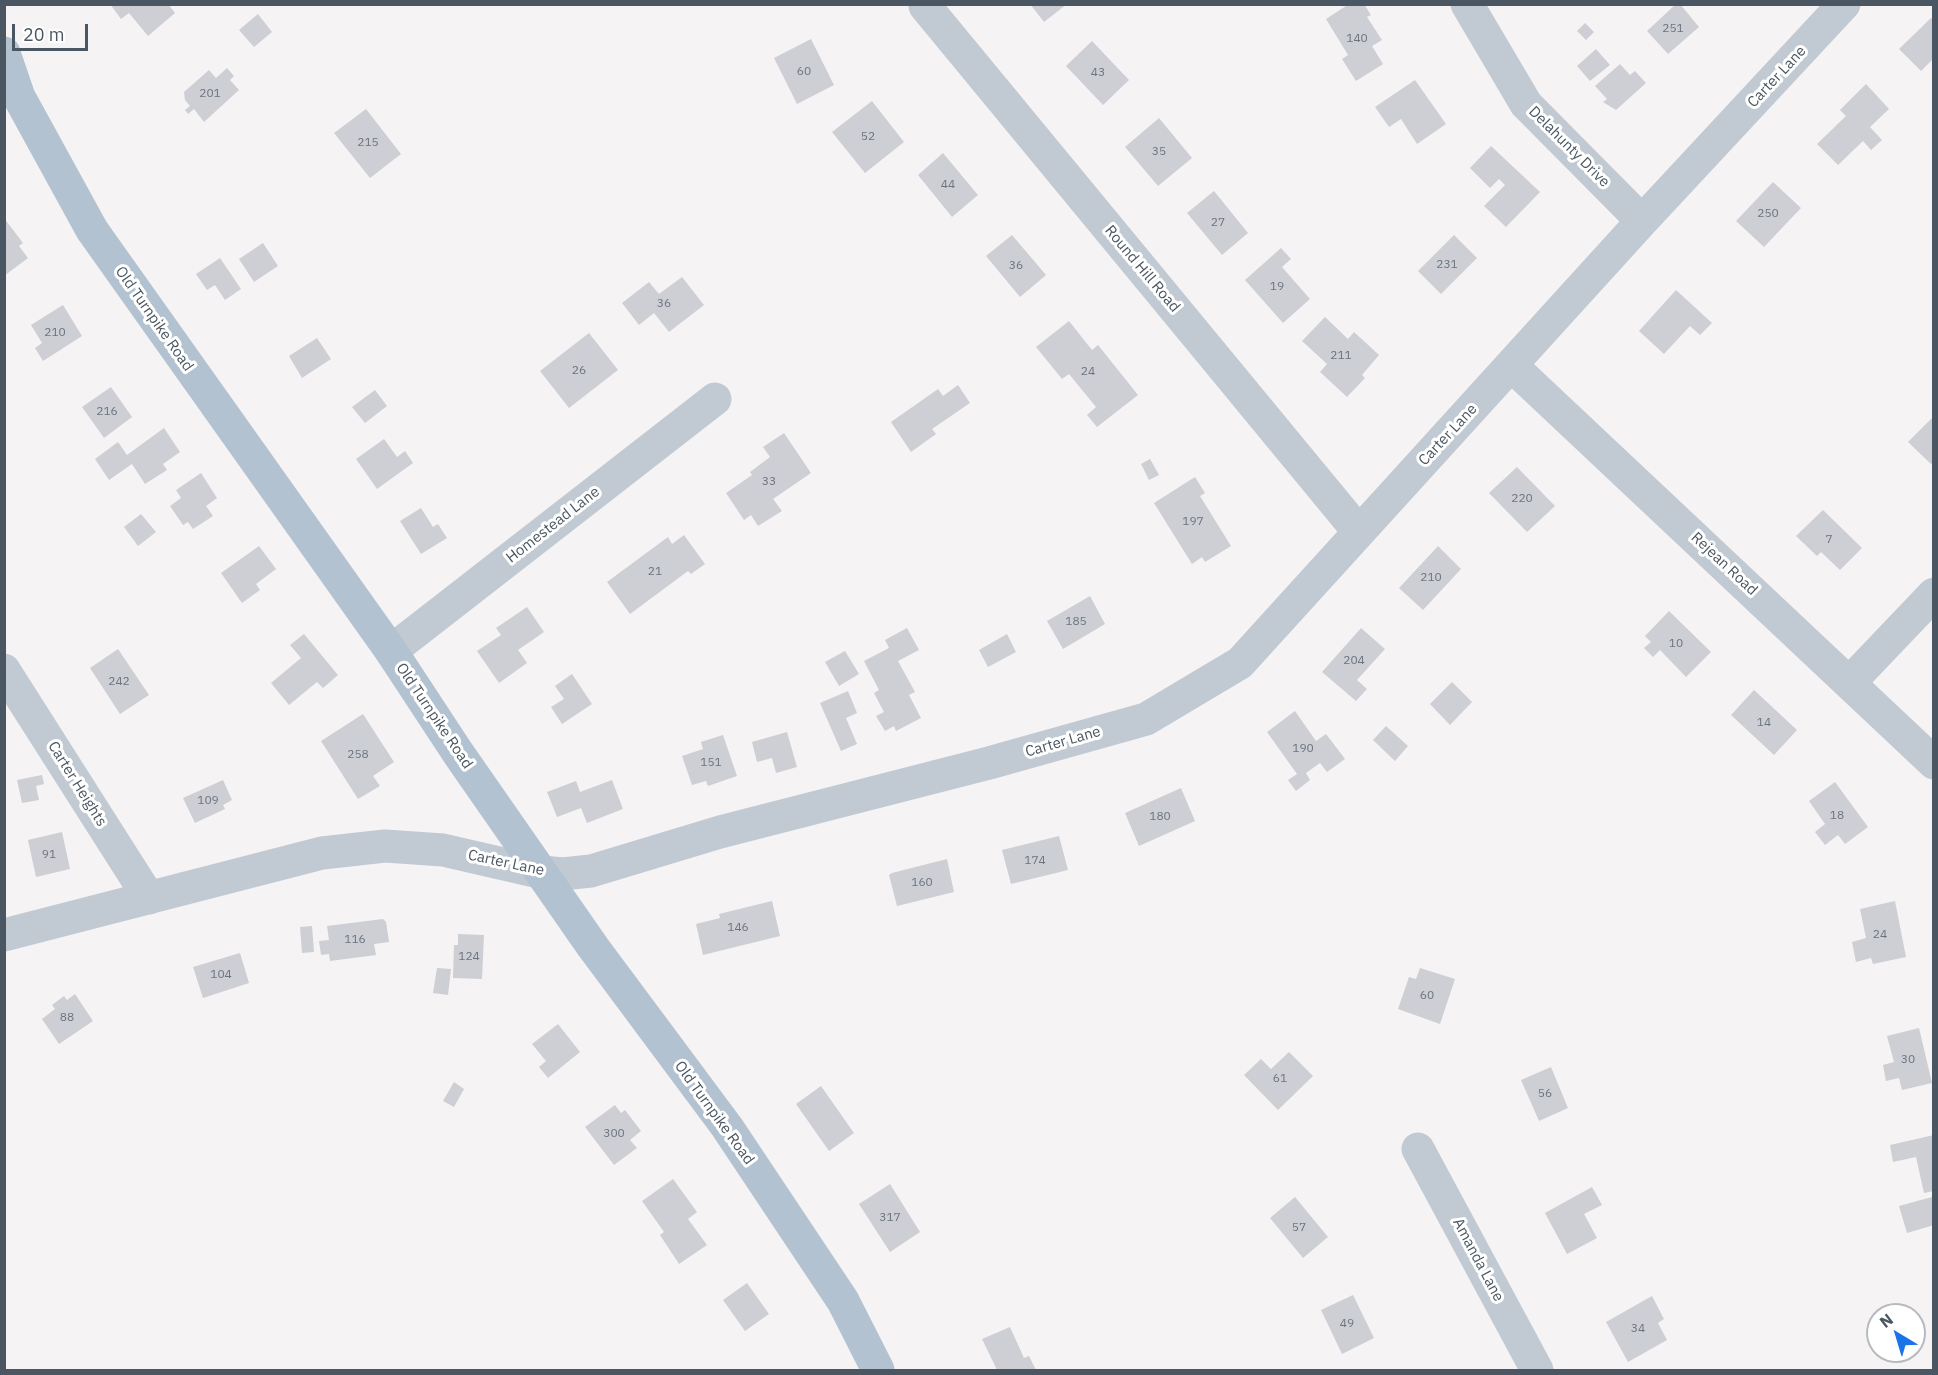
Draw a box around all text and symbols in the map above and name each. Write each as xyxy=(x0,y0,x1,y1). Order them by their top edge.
scale bar xyxy=(15,12,92,50)
house number: 251 xyxy=(1662,22,1684,36)
text: 20 m xyxy=(23,23,65,46)
house number: 140 xyxy=(1346,32,1368,46)
street label: Carter Lane xyxy=(1744,42,1810,112)
house number: 60 xyxy=(797,65,811,79)
house number: 43 xyxy=(1091,66,1105,80)
house number: 201 xyxy=(199,87,221,101)
street label: Delahunty Drive xyxy=(1525,103,1613,191)
house number: 52 xyxy=(861,130,875,144)
house number: 215 xyxy=(357,136,379,150)
house number: 35 xyxy=(1152,145,1166,159)
house number: 44 xyxy=(941,178,955,192)
house number: 250 xyxy=(1757,207,1779,221)
house number: 27 xyxy=(1211,216,1225,230)
street label: Round Hill Road xyxy=(1101,222,1183,316)
house number: 231 xyxy=(1436,258,1458,272)
house number: 36 xyxy=(1009,259,1023,273)
street label: Old Turnpike Road xyxy=(111,263,197,375)
house number: 19 xyxy=(1270,280,1284,294)
house number: 36 xyxy=(657,297,671,311)
house number: 210 xyxy=(44,326,66,340)
house number: 211 xyxy=(1330,349,1352,363)
house number: 26 xyxy=(572,364,586,378)
house number: 24 xyxy=(1081,365,1095,379)
street label: Carter Lane xyxy=(1415,400,1481,470)
house number: 216 xyxy=(96,405,118,419)
house number: 33 xyxy=(762,475,776,489)
street label: Homestead Lane xyxy=(503,483,603,567)
house number: 220 xyxy=(1511,492,1533,506)
house number: 197 xyxy=(1182,515,1204,529)
street label: Rejean Road xyxy=(1687,529,1761,599)
house number: 7 xyxy=(1825,533,1833,547)
house number: 21 xyxy=(648,565,662,579)
house number: 210 xyxy=(1420,571,1442,585)
house number: 185 xyxy=(1065,615,1087,629)
house number: 10 xyxy=(1669,637,1683,651)
house number: 204 xyxy=(1343,654,1365,668)
street label: Old Turnpike Road xyxy=(392,660,476,772)
house number: 242 xyxy=(108,675,130,689)
house number: 14 xyxy=(1757,716,1771,730)
street label: Carter Lane xyxy=(1023,723,1103,761)
street label: Carter Heights xyxy=(44,738,110,830)
house number: 190 xyxy=(1292,742,1314,756)
house number: 258 xyxy=(347,748,369,762)
house number: 151 xyxy=(700,756,722,770)
house number: 109 xyxy=(197,794,219,808)
house number: 18 xyxy=(1830,809,1844,823)
house number: 180 xyxy=(1149,810,1171,824)
street label: Carter Lane xyxy=(466,846,546,880)
house number: 91 xyxy=(42,848,56,862)
house number: 174 xyxy=(1024,854,1046,868)
house number: 160 xyxy=(911,876,933,890)
house number: 146 xyxy=(727,921,749,935)
house number: 24 xyxy=(1873,928,1887,942)
house number: 116 xyxy=(344,933,366,947)
house number: 124 xyxy=(458,950,480,964)
house number: 104 xyxy=(210,968,232,982)
house number: 60 xyxy=(1420,989,1434,1003)
house number: 88 xyxy=(60,1011,74,1025)
house number: 30 xyxy=(1901,1053,1915,1067)
street label: Old Turnpike Road xyxy=(670,1058,758,1168)
house number: 61 xyxy=(1273,1072,1287,1086)
house number: 56 xyxy=(1538,1087,1552,1101)
house number: 300 xyxy=(603,1127,625,1141)
house number: 317 xyxy=(879,1211,901,1225)
street label: Amanda Lane xyxy=(1449,1215,1507,1305)
house number: 57 xyxy=(1292,1221,1306,1235)
north arrow xyxy=(1866,1303,1926,1363)
text: N xyxy=(1875,1309,1897,1332)
house number: 49 xyxy=(1340,1317,1354,1331)
house number: 34 xyxy=(1631,1322,1645,1336)

